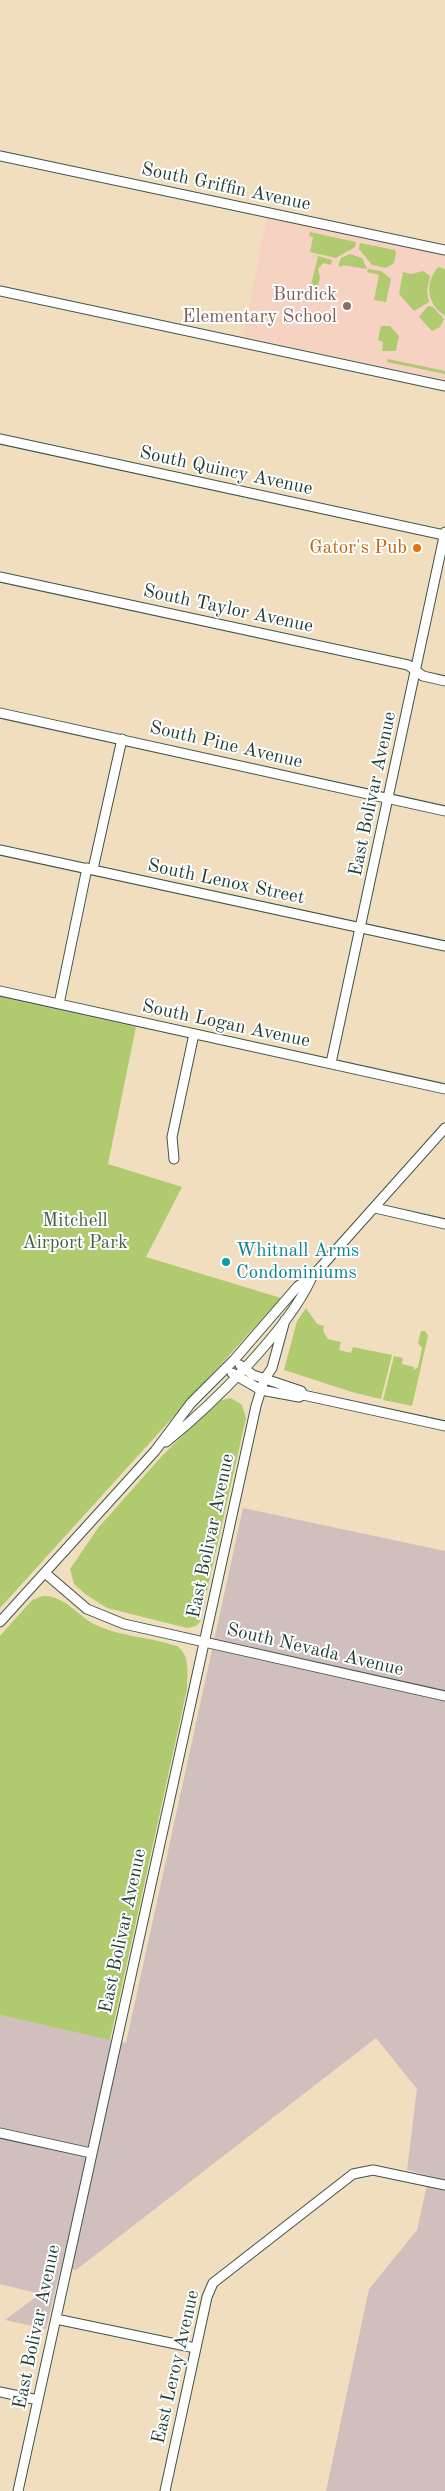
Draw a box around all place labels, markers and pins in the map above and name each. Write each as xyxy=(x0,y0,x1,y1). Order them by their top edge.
place label: Burdick Elementary School xyxy=(182,284,337,328)
marker: Burdick Elementary School xyxy=(341,300,353,312)
place label: Gator's Pub xyxy=(309,537,407,559)
marker: Gator's Pub xyxy=(411,542,423,554)
place label: Whitnall Arms Condominiums xyxy=(236,1240,359,1284)
marker: Whitnall Arms Condominiums xyxy=(220,1256,232,1268)

